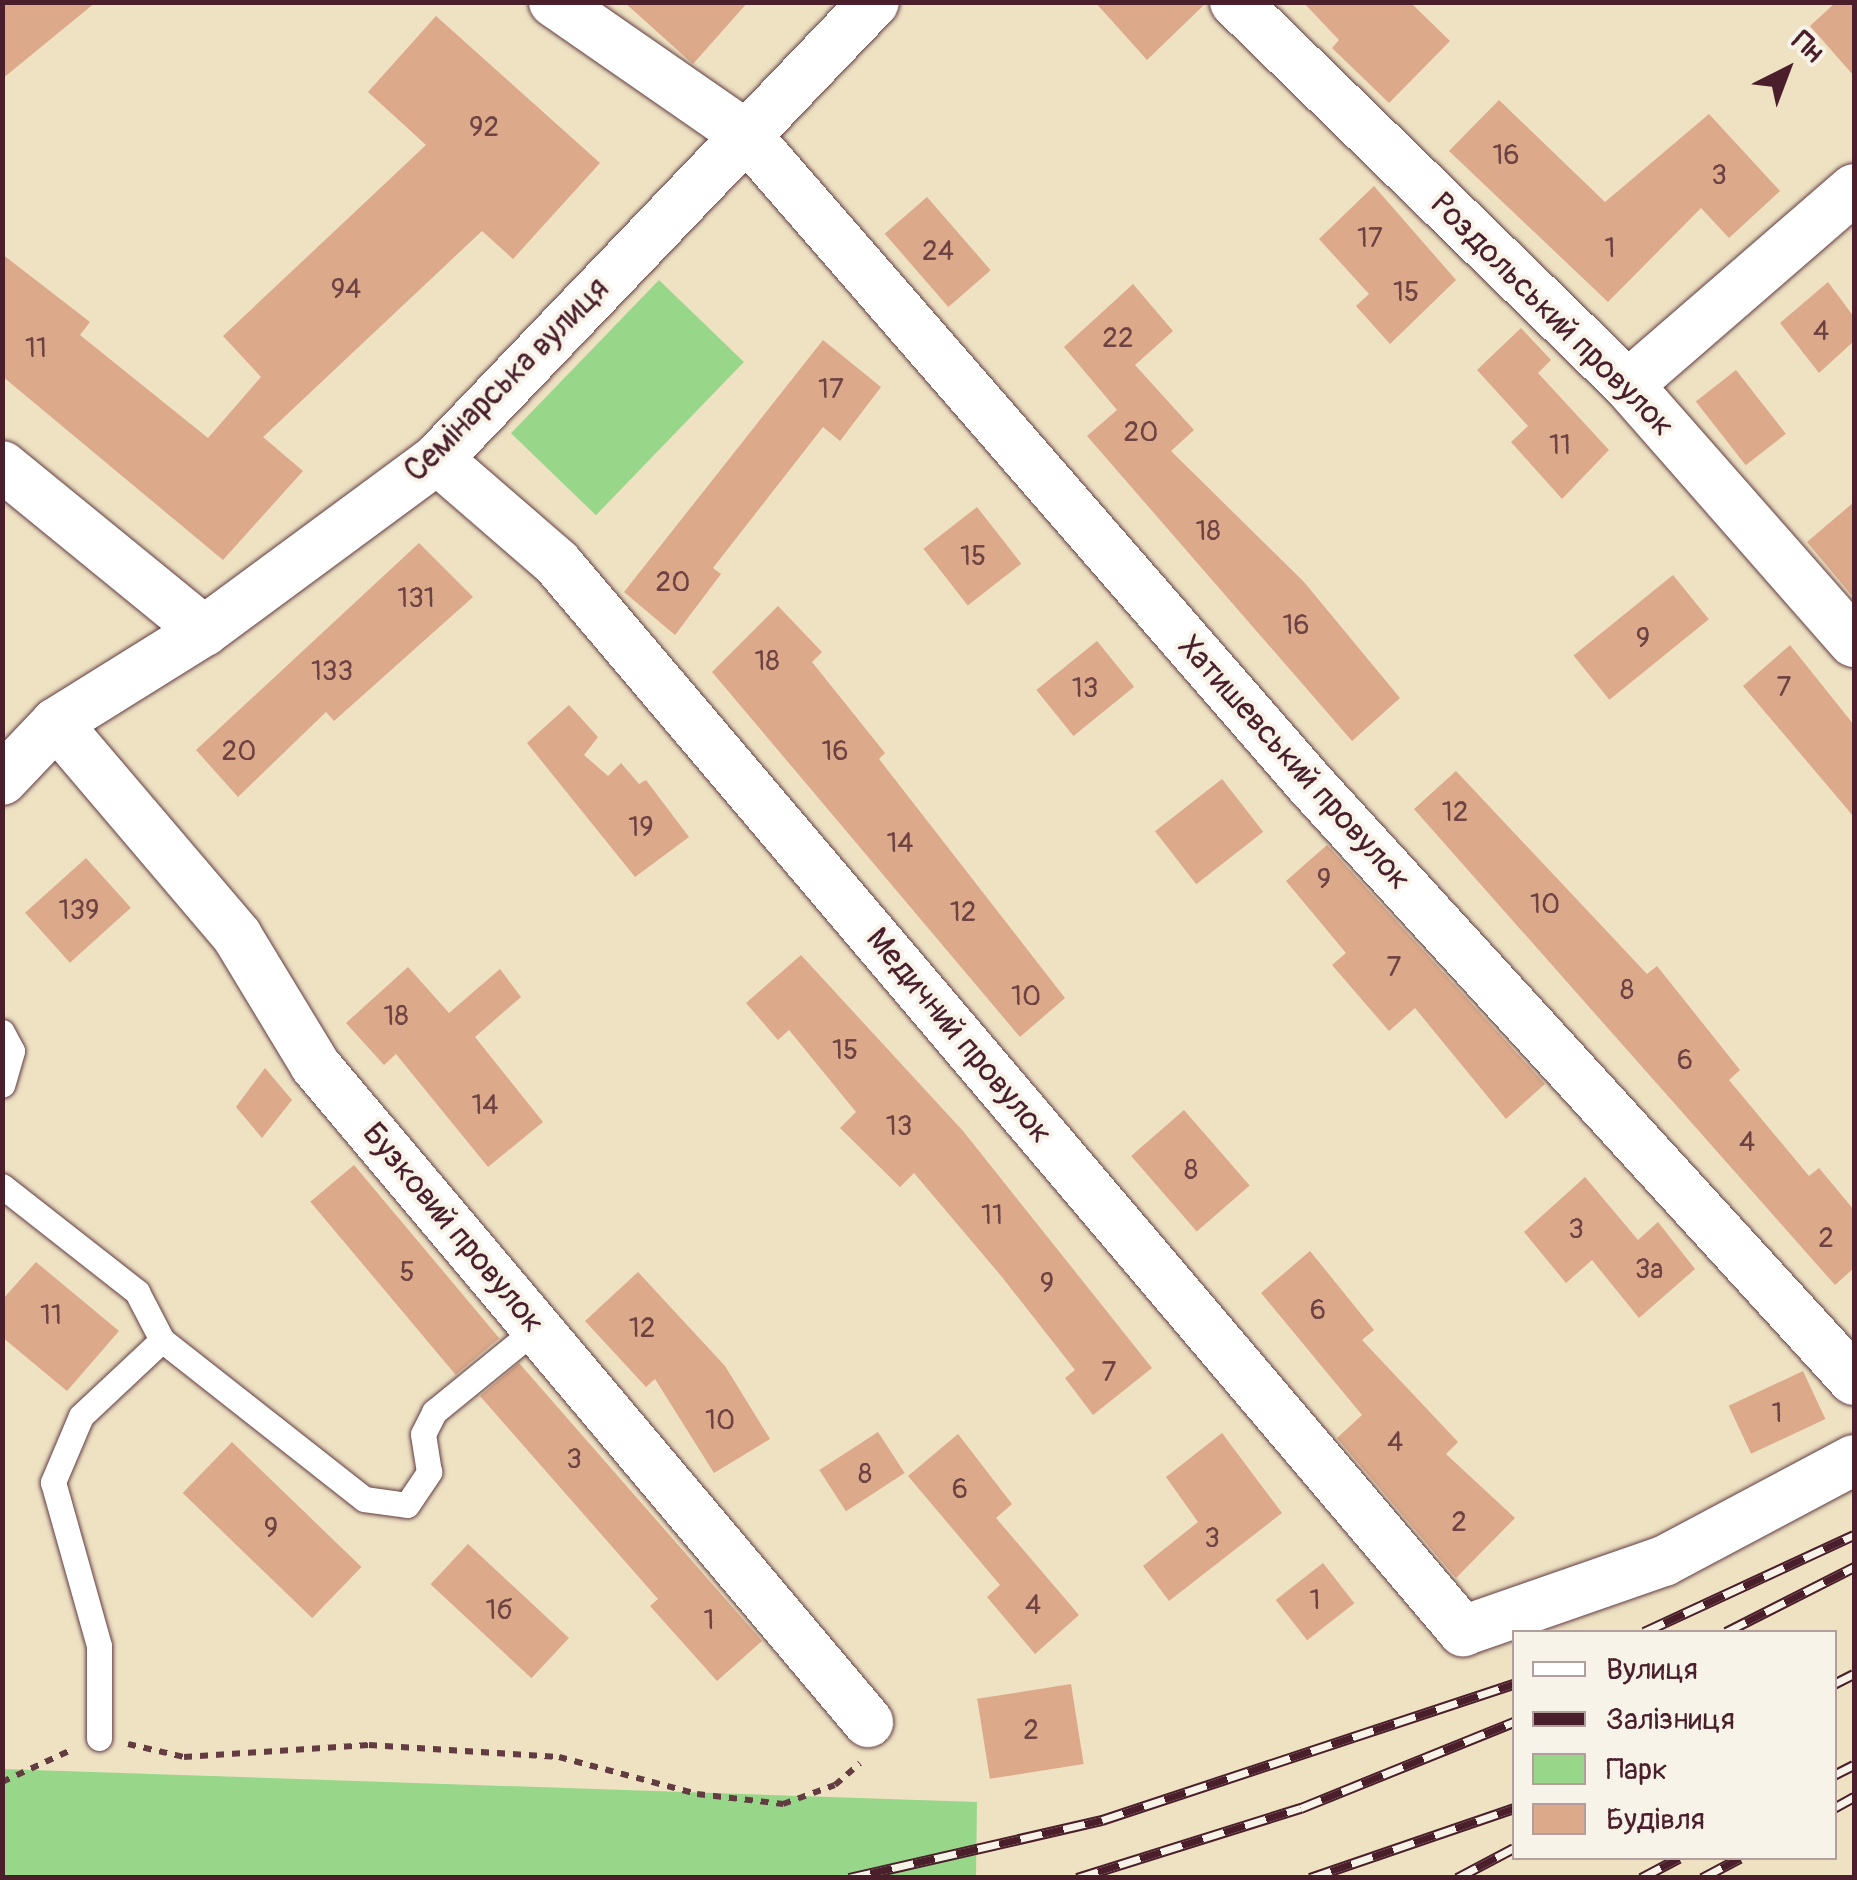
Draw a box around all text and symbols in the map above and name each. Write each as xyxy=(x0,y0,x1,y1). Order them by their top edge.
north arrow xyxy=(1737,20,1837,120)
text: Пн xyxy=(1784,24,1831,71)
house number: 92 xyxy=(469,111,499,145)
house number: 16 xyxy=(1492,139,1520,173)
house number: 3 xyxy=(1711,159,1727,193)
street label: Роздольський провулок xyxy=(1422,185,1682,445)
house number: 17 xyxy=(1357,222,1383,256)
house number: 1 xyxy=(1605,232,1615,266)
house number: 24 xyxy=(922,235,954,269)
street label: Семінарська вулиця xyxy=(397,270,617,490)
house number: 94 xyxy=(331,273,361,307)
house number: 15 xyxy=(1393,276,1419,310)
house number: 4 xyxy=(1813,315,1829,349)
house number: 22 xyxy=(1102,322,1134,356)
house number: 11 xyxy=(25,332,47,366)
house number: 17 xyxy=(818,373,844,407)
house number: 20 xyxy=(1124,416,1158,450)
house number: 11 xyxy=(1549,429,1571,463)
house number: 18 xyxy=(1195,515,1221,549)
house number: 15 xyxy=(960,540,986,574)
house number: 20 xyxy=(656,566,690,600)
house number: 131 xyxy=(397,582,435,616)
house number: 16 xyxy=(1282,609,1310,643)
house number: 9 xyxy=(1636,622,1650,656)
street label: Хатишевський провулок xyxy=(1170,628,1418,898)
house number: 18 xyxy=(754,645,780,679)
house number: 133 xyxy=(311,655,353,689)
house number: 7 xyxy=(1777,671,1791,705)
house number: 13 xyxy=(1072,672,1098,706)
house number: 20 xyxy=(222,735,256,769)
house number: 16 xyxy=(821,735,849,769)
house number: 12 xyxy=(1442,796,1468,830)
house number: 19 xyxy=(628,811,654,845)
house number: 14 xyxy=(886,827,914,861)
house number: 9 xyxy=(1317,863,1331,897)
house number: 10 xyxy=(1530,888,1560,922)
house number: 139 xyxy=(59,894,99,928)
house number: 12 xyxy=(950,896,976,930)
street label: Медичний провулок xyxy=(858,920,1060,1152)
house number: 7 xyxy=(1387,951,1401,985)
house number: 8 xyxy=(1620,974,1634,1008)
house number: 10 xyxy=(1011,980,1041,1014)
house number: 18 xyxy=(383,1000,409,1034)
house number: 15 xyxy=(832,1034,858,1068)
house number: 6 xyxy=(1677,1044,1693,1078)
house number: 14 xyxy=(471,1089,499,1123)
house number: 13 xyxy=(886,1110,912,1144)
street label: Бузковий провулок xyxy=(354,1115,552,1341)
house number: 4 xyxy=(1739,1126,1755,1160)
house number: 8 xyxy=(1184,1154,1198,1188)
house number: 11 xyxy=(981,1199,1003,1233)
house number: 3 xyxy=(1568,1213,1584,1247)
house number: 2 xyxy=(1818,1222,1834,1256)
house number: 3а xyxy=(1635,1253,1663,1287)
house number: 5 xyxy=(399,1256,415,1290)
house number: 9 xyxy=(1040,1267,1054,1301)
house number: 6 xyxy=(1310,1294,1326,1328)
house number: 11 xyxy=(40,1299,62,1333)
house number: 12 xyxy=(629,1312,655,1346)
house number: 7 xyxy=(1102,1356,1116,1390)
house number: 1 xyxy=(1772,1397,1782,1431)
house number: 10 xyxy=(705,1404,735,1438)
house number: 4 xyxy=(1387,1426,1403,1460)
house number: 3 xyxy=(566,1443,582,1477)
house number: 8 xyxy=(858,1458,872,1492)
house number: 6 xyxy=(952,1473,968,1507)
house number: 2 xyxy=(1451,1506,1467,1540)
house number: 9 xyxy=(264,1512,278,1546)
house number: 3 xyxy=(1204,1522,1220,1556)
house number: 1 xyxy=(1310,1584,1320,1618)
house number: 4 xyxy=(1025,1589,1041,1623)
house number: 1б xyxy=(485,1594,513,1628)
house number: 1 xyxy=(704,1604,714,1638)
legend xyxy=(1512,1630,1837,1860)
text: Вулиця xyxy=(1606,1651,1698,1688)
text: Залізниця xyxy=(1606,1701,1735,1738)
house number: 2 xyxy=(1023,1714,1039,1748)
text: Парк xyxy=(1606,1751,1668,1788)
text: Будівля xyxy=(1606,1801,1705,1838)

